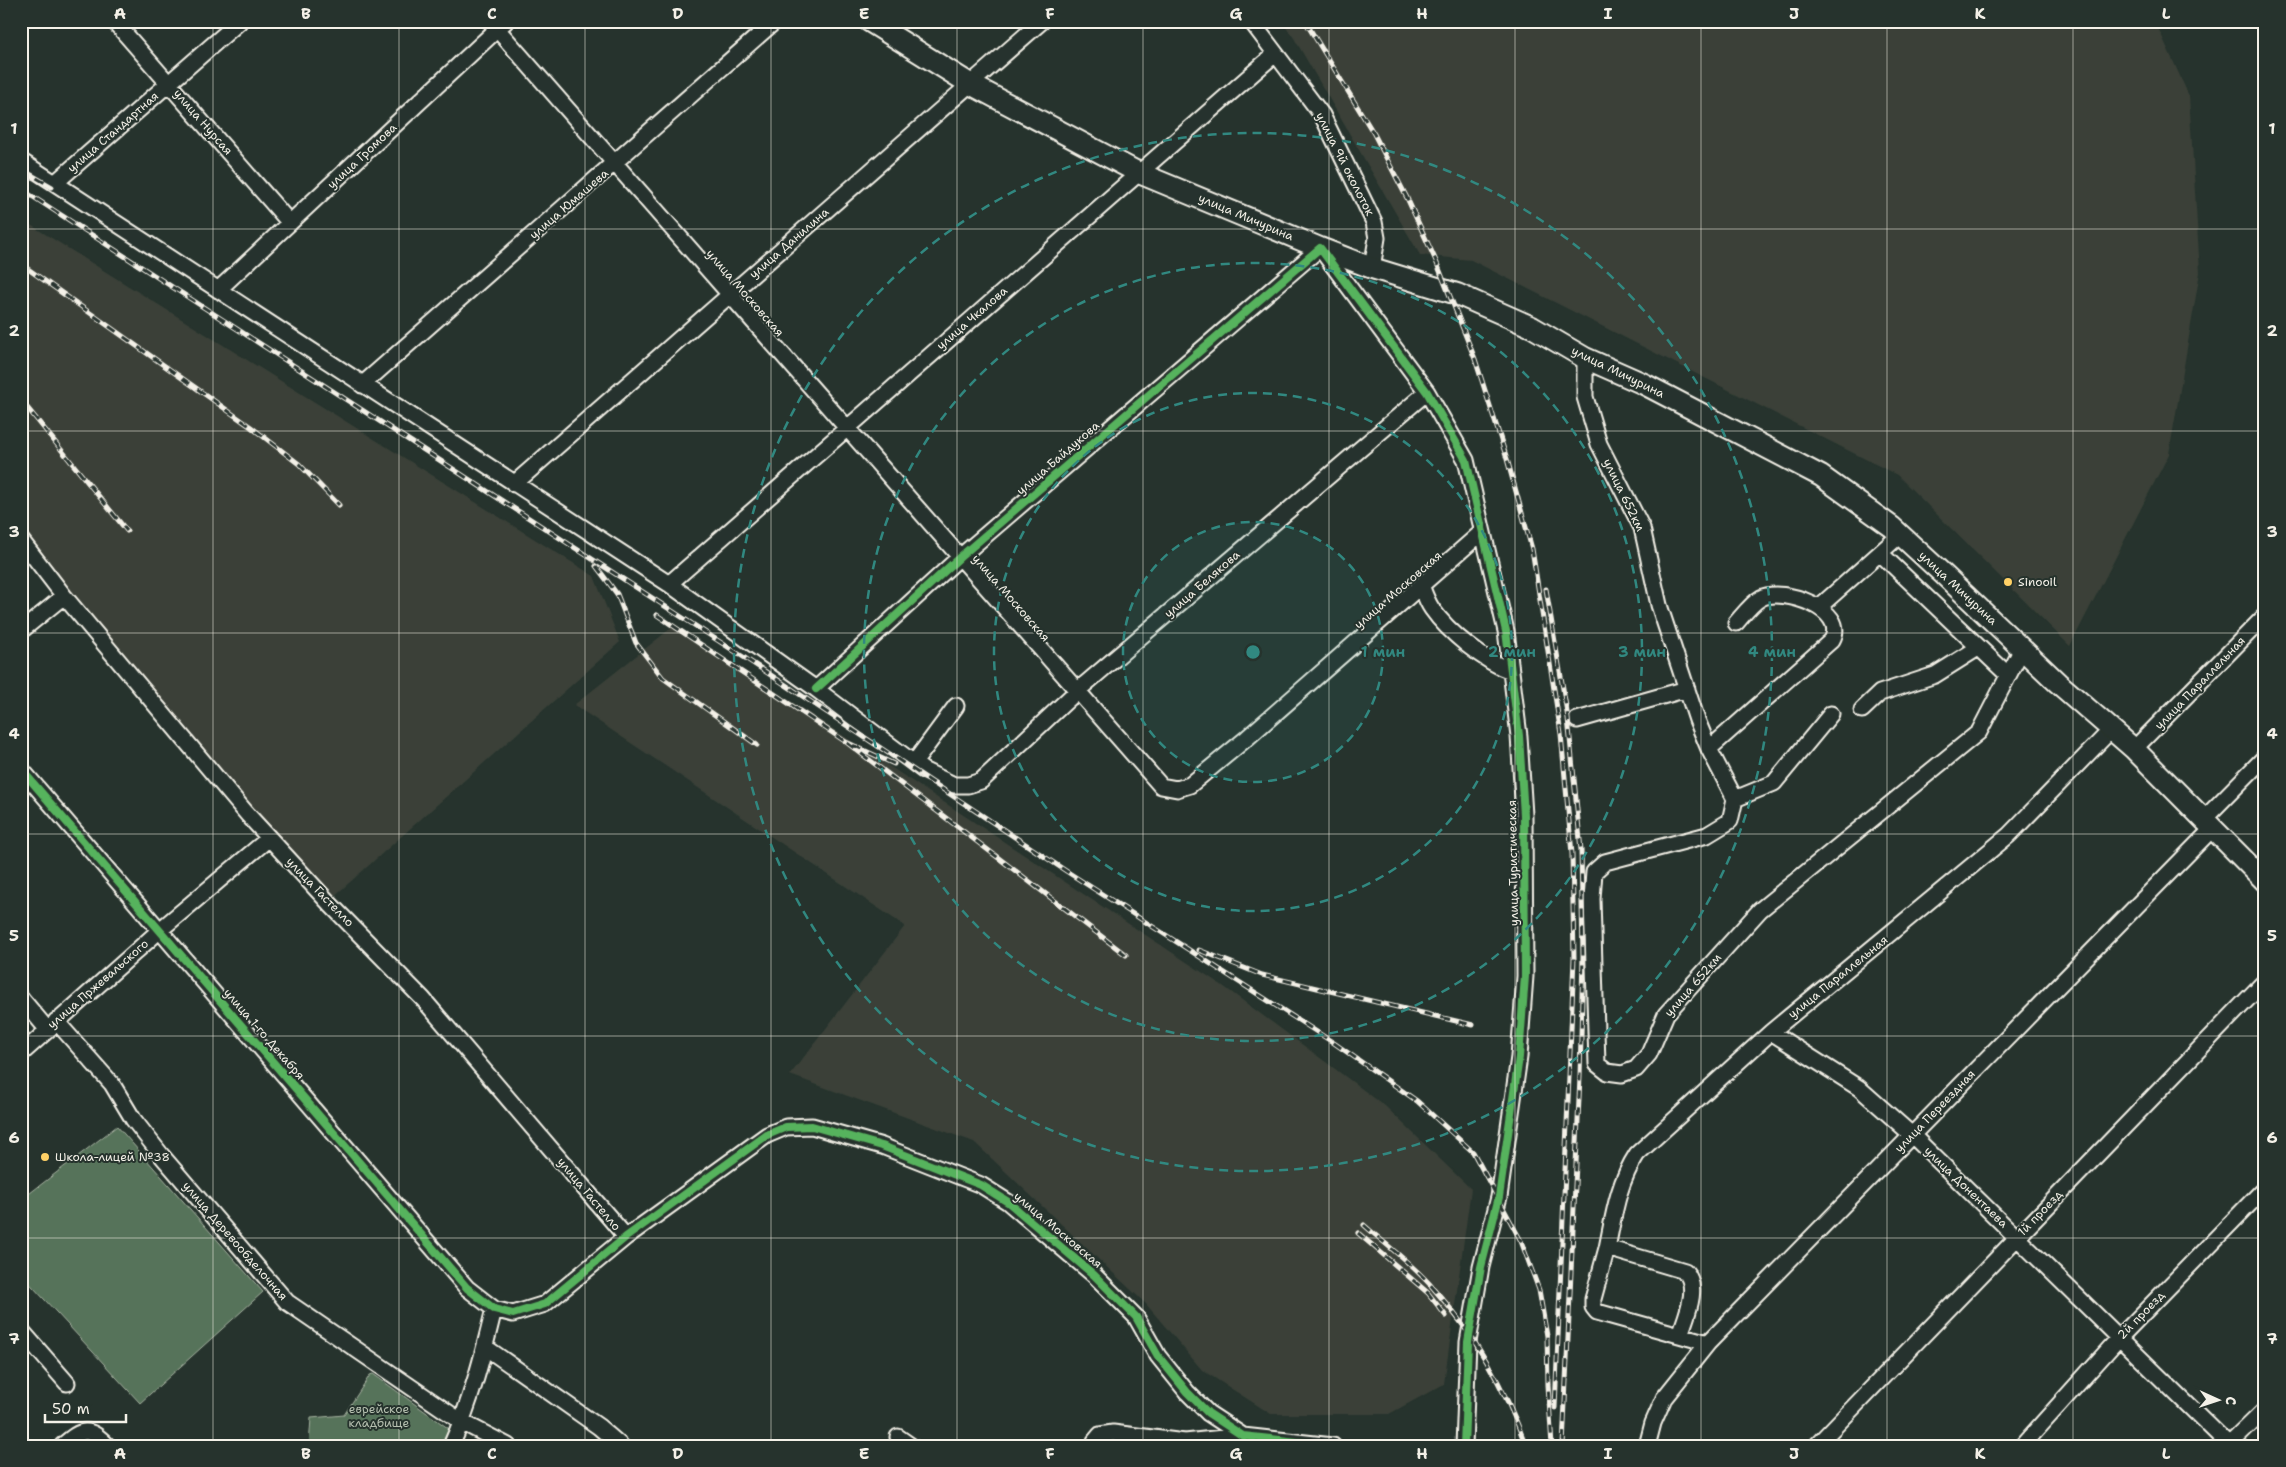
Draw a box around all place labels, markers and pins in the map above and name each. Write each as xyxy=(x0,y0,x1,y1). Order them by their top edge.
place label: Sinooil xyxy=(2018,574,2057,590)
marker: Sinooil xyxy=(2002,576,2014,588)
centre of rings xyxy=(1244,643,1262,661)
place label: Школа-лицей №38 xyxy=(55,1149,170,1165)
marker: Школа-лицей №38 xyxy=(39,1151,51,1163)

